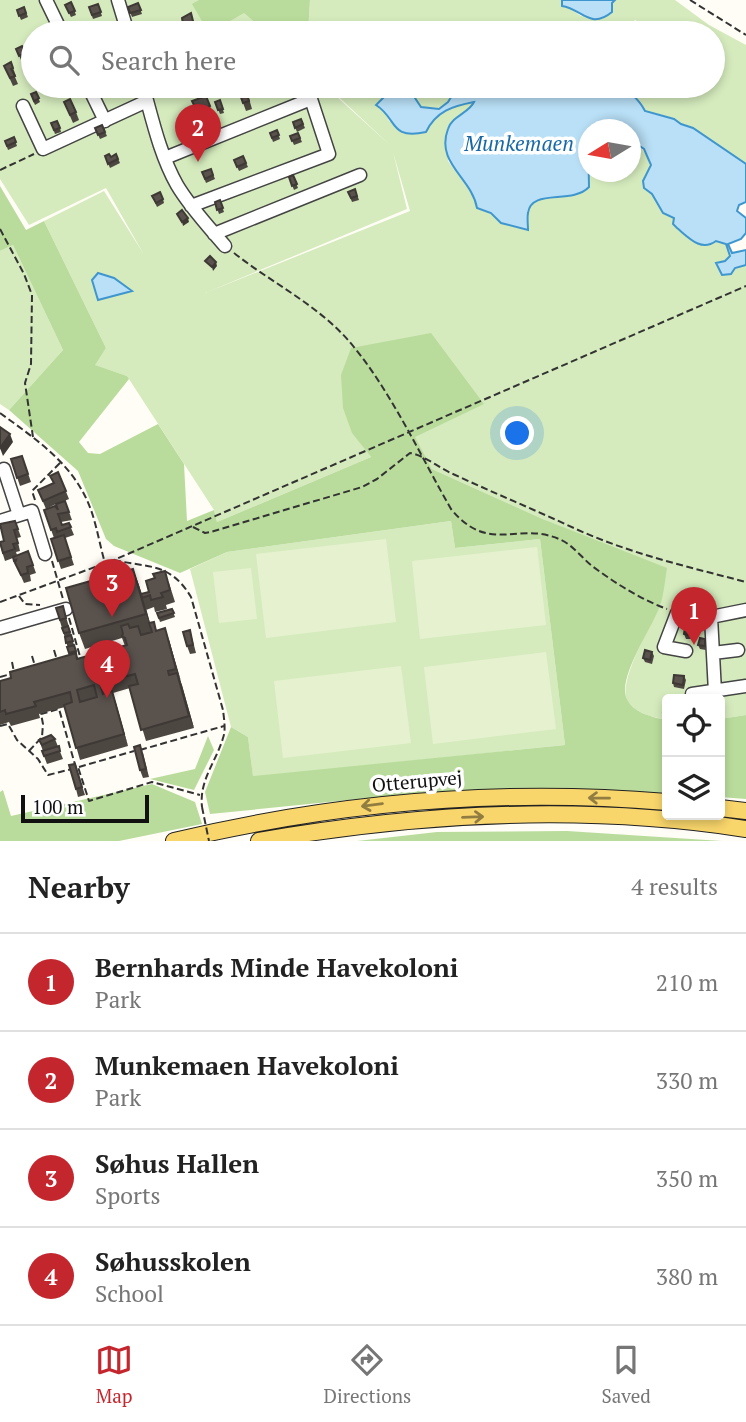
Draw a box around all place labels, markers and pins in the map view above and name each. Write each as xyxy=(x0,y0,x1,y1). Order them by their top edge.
pin: 2 xyxy=(175,104,221,162)
pin: 3 xyxy=(89,559,135,617)
pin: 1 xyxy=(671,587,717,645)
pin: 4 xyxy=(84,640,130,698)

